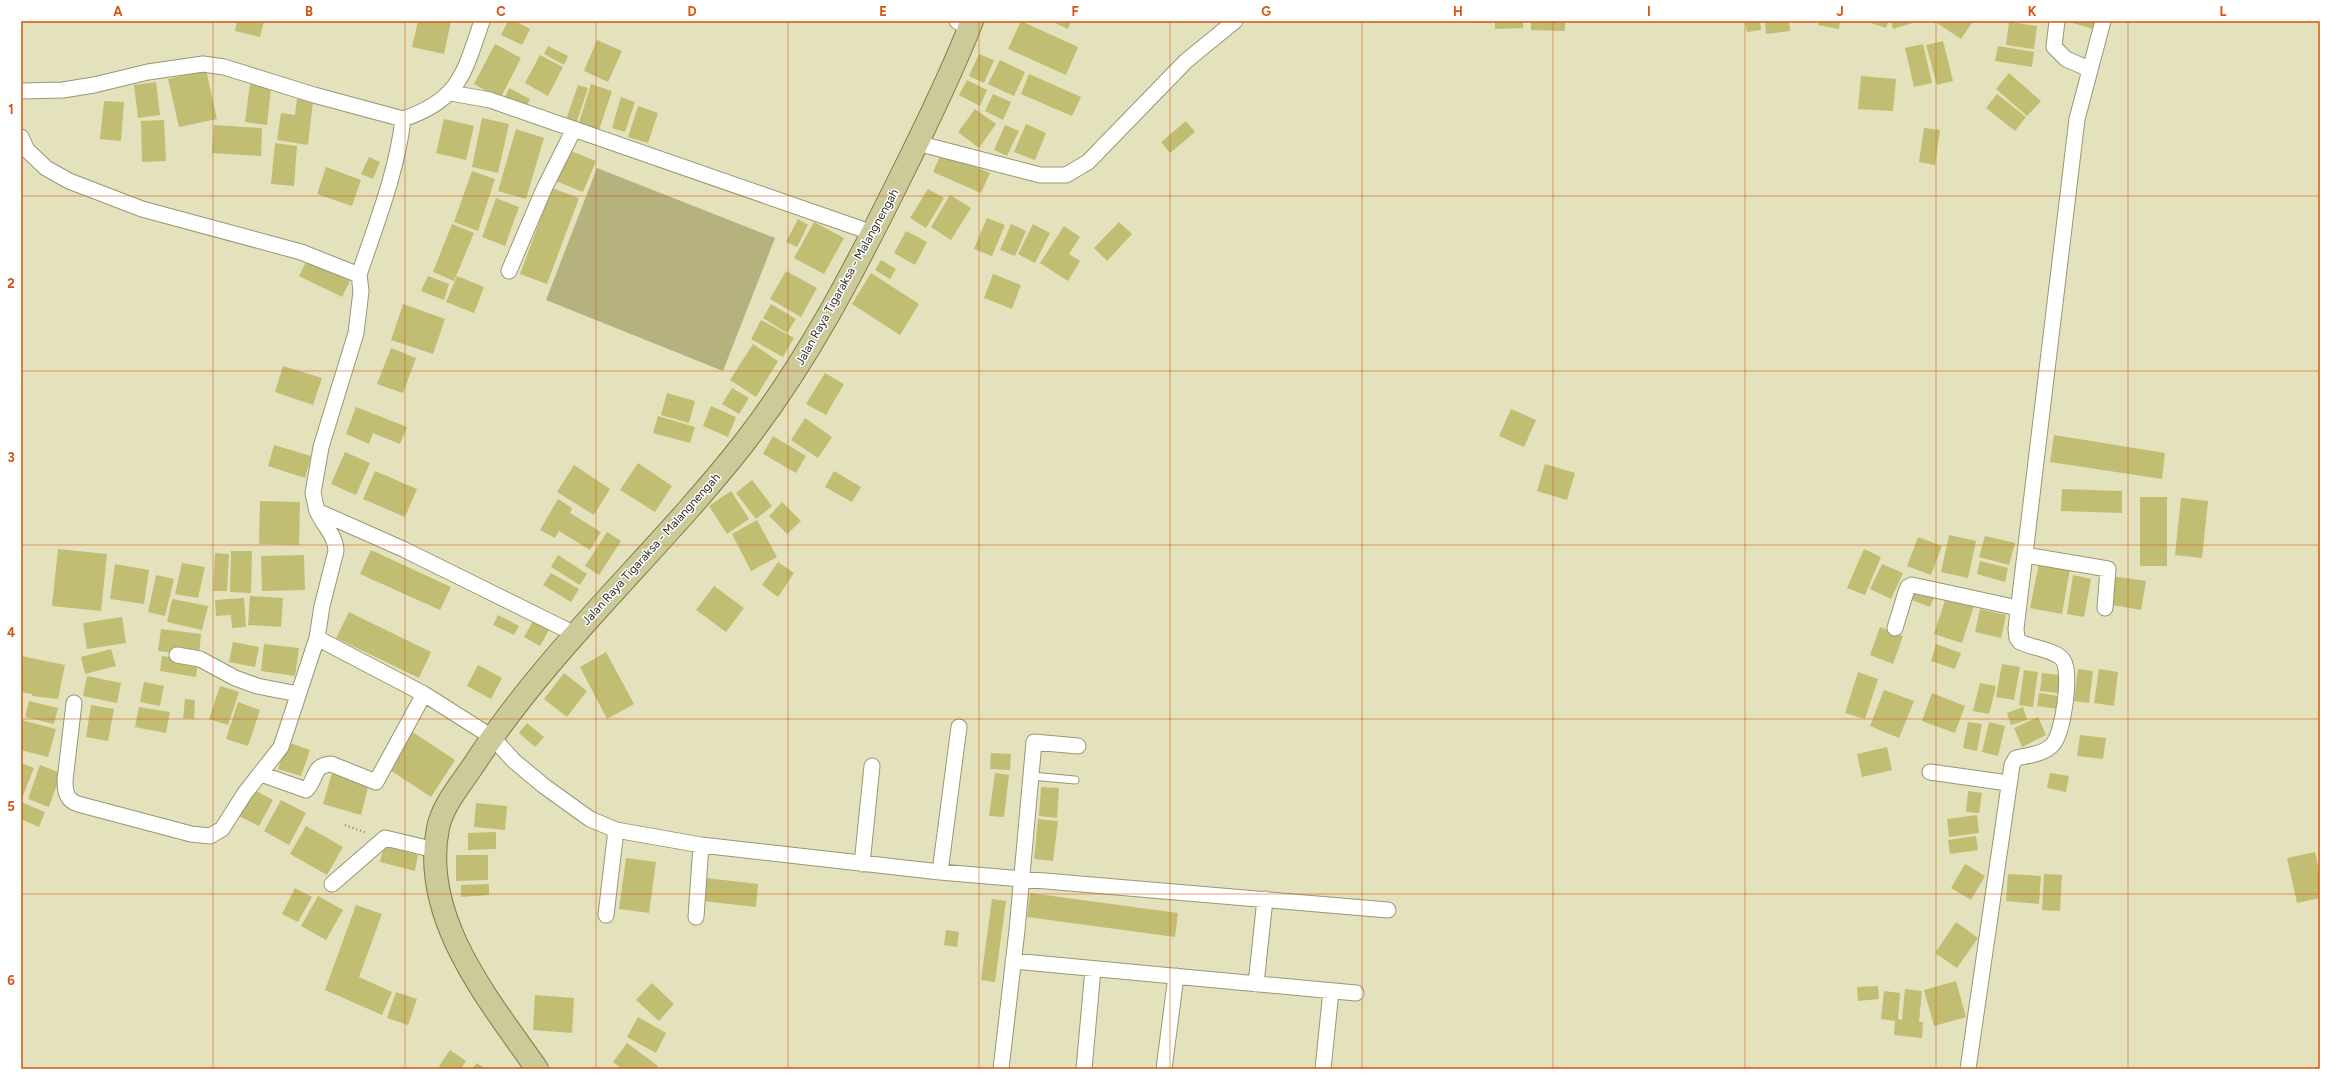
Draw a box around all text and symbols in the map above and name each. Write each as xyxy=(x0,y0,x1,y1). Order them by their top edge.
text: A xyxy=(113,4,123,19)
text: B xyxy=(305,4,313,19)
text: C xyxy=(496,4,506,19)
text: D xyxy=(687,4,697,19)
text: E xyxy=(879,4,887,19)
text: F xyxy=(1071,4,1079,19)
text: G xyxy=(1261,4,1271,19)
text: H xyxy=(1453,4,1463,19)
text: I xyxy=(1647,4,1651,19)
text: J xyxy=(1836,4,1844,19)
text: K xyxy=(2028,4,2037,19)
text: L xyxy=(2220,4,2227,19)
text: 1 xyxy=(8,102,14,117)
street label: Jalan Raya Tigaraksa - Malangnengah xyxy=(793,186,902,368)
text: 2 xyxy=(7,276,15,291)
text: 3 xyxy=(7,450,15,465)
street label: Jalan Raya Tigaraksa - Malangnengah xyxy=(579,470,723,628)
text: 4 xyxy=(7,625,15,640)
text: 5 xyxy=(7,799,15,814)
text: 6 xyxy=(7,973,15,988)

